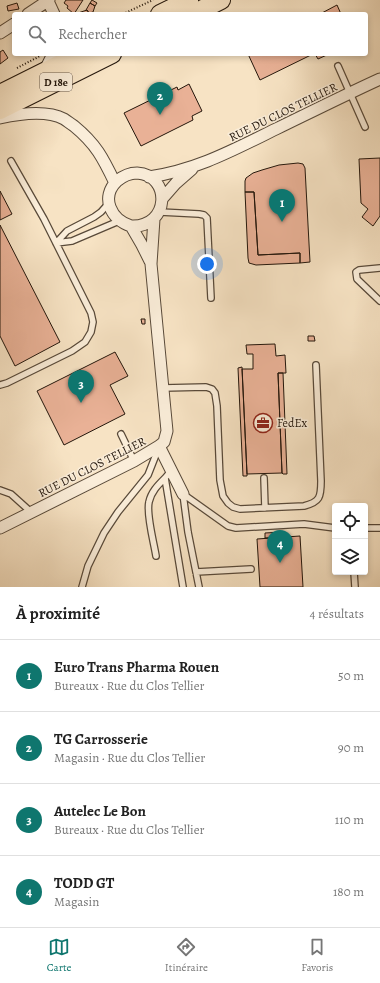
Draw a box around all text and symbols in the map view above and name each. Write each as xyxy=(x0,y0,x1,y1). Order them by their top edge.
search box xyxy=(12,12,368,56)
icon: search xyxy=(26,23,48,45)
text: Rechercher xyxy=(58,24,127,44)
road number: D 18e xyxy=(40,73,72,91)
street label: RUE DU CLOS TELLIER xyxy=(226,79,340,145)
pin: 2 xyxy=(147,82,173,115)
pin: 1 xyxy=(269,189,295,222)
your location xyxy=(197,254,217,274)
pin: 3 xyxy=(68,370,94,403)
office icon: FedEx xyxy=(252,412,274,434)
place label: FedEx xyxy=(277,415,308,431)
street label: RUE DU CLOS TELLIER xyxy=(36,433,149,501)
map controls xyxy=(332,503,368,575)
button: locate xyxy=(332,503,368,539)
pin: 4 xyxy=(267,530,293,563)
button: layers xyxy=(332,539,368,575)
text: À proximité xyxy=(16,602,100,625)
text: 4 résultats xyxy=(310,605,364,622)
text: Euro Trans Pharma Rouen xyxy=(54,657,219,677)
text: 1 xyxy=(27,667,31,684)
text: 50 m xyxy=(338,667,364,684)
text: Bureaux · Rue du Clos Tellier xyxy=(54,677,205,694)
text: TG Carrosserie xyxy=(54,729,148,749)
text: 2 xyxy=(26,739,32,756)
text: 90 m xyxy=(338,739,364,756)
text: Magasin · Rue du Clos Tellier xyxy=(54,749,205,766)
text: Autelec Le Bon xyxy=(54,801,146,821)
text: 3 xyxy=(26,811,32,828)
text: 110 m xyxy=(335,811,364,828)
text: Bureaux · Rue du Clos Tellier xyxy=(54,821,205,838)
text: TODD GT xyxy=(54,873,114,893)
text: 4 xyxy=(26,883,32,900)
text: 180 m xyxy=(333,883,364,900)
text: Magasin xyxy=(54,893,99,910)
tab: Carte xyxy=(47,936,71,975)
tab: Itinéraire xyxy=(165,936,208,975)
tab: Favoris xyxy=(301,936,333,975)

